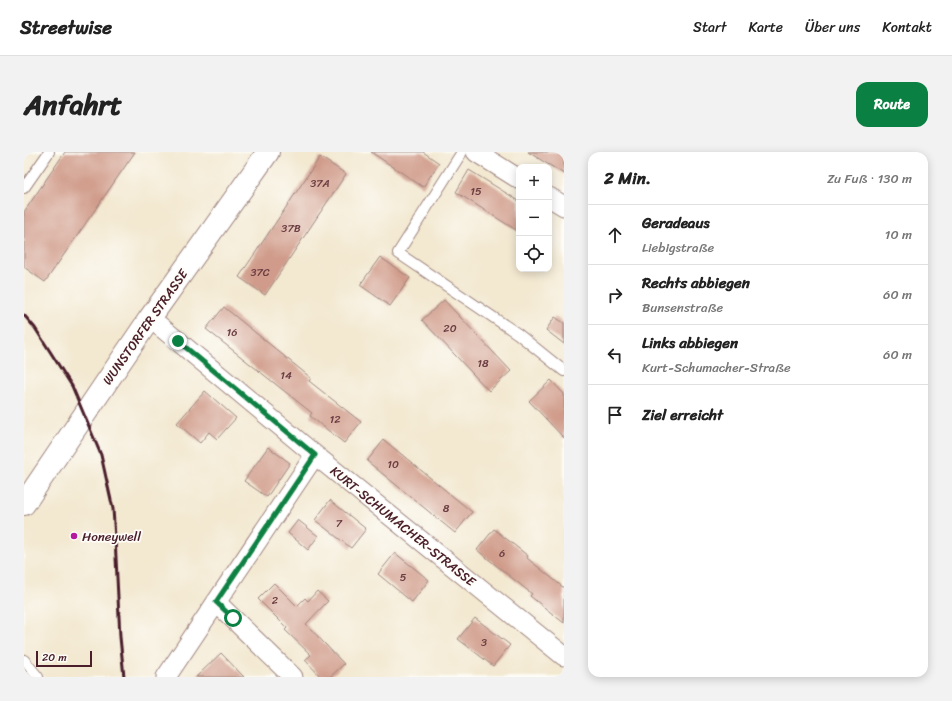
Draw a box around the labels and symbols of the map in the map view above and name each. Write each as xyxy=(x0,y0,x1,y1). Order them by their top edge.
house number: 37A xyxy=(310,174,330,193)
house number: 15 xyxy=(470,182,482,201)
house number: 37B xyxy=(281,219,301,238)
house number: 37C xyxy=(250,263,270,282)
street label: WUNSTORFER STRASSE xyxy=(96,264,194,390)
house number: 20 xyxy=(443,319,457,338)
house number: 16 xyxy=(227,323,237,342)
route end xyxy=(169,332,187,350)
house number: 18 xyxy=(477,354,489,373)
house number: 14 xyxy=(280,366,292,385)
house number: 12 xyxy=(329,410,341,429)
house number: 10 xyxy=(387,455,399,474)
street label: KURT-SCHUMACHER-STRASSE xyxy=(325,460,481,593)
house number: 8 xyxy=(443,499,450,518)
house number: 7 xyxy=(336,514,343,533)
place label: Honeywell xyxy=(82,525,141,548)
marker: Honeywell xyxy=(69,531,79,541)
house number: 6 xyxy=(499,544,505,563)
house number: 5 xyxy=(400,568,407,587)
house number: 2 xyxy=(272,591,279,610)
route start xyxy=(224,609,242,627)
house number: 3 xyxy=(481,633,487,652)
scale bar xyxy=(36,649,92,668)

